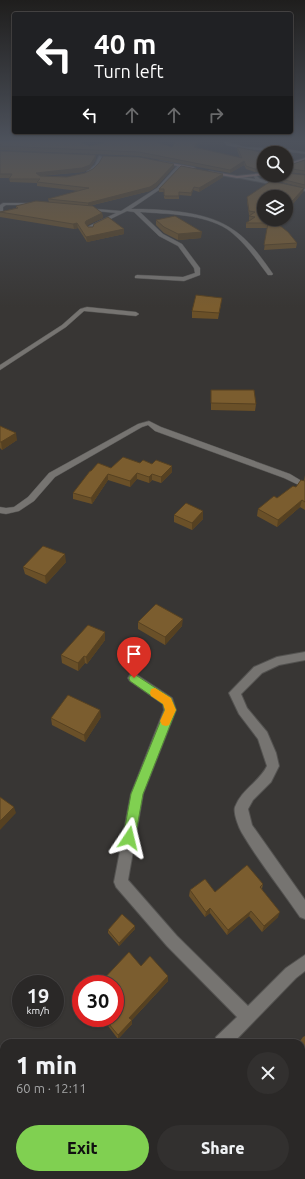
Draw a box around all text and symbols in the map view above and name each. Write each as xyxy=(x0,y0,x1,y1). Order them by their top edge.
icon: left xyxy=(28,28,80,80)
text: 40 m xyxy=(94,28,156,59)
text: Turn left xyxy=(94,61,164,81)
icon: left xyxy=(79,104,101,126)
icon: ahead xyxy=(121,104,143,126)
icon: ahead xyxy=(163,104,185,126)
icon: right xyxy=(205,104,227,126)
map controls xyxy=(257,146,293,226)
button: search xyxy=(257,146,293,182)
button: layers xyxy=(257,190,293,226)
pin xyxy=(117,637,151,678)
icon: arrive xyxy=(123,643,145,665)
position arrow xyxy=(108,817,150,859)
speed limit sign: 30 xyxy=(72,975,124,1027)
text: 19 xyxy=(27,984,49,1007)
text: km/h xyxy=(26,1005,50,1016)
text: 1 min xyxy=(16,1052,77,1079)
button: close xyxy=(247,1052,289,1094)
text: 60 m · 12:11 xyxy=(16,1081,87,1095)
button: Exit xyxy=(16,1125,149,1171)
button: Share xyxy=(157,1125,289,1171)

